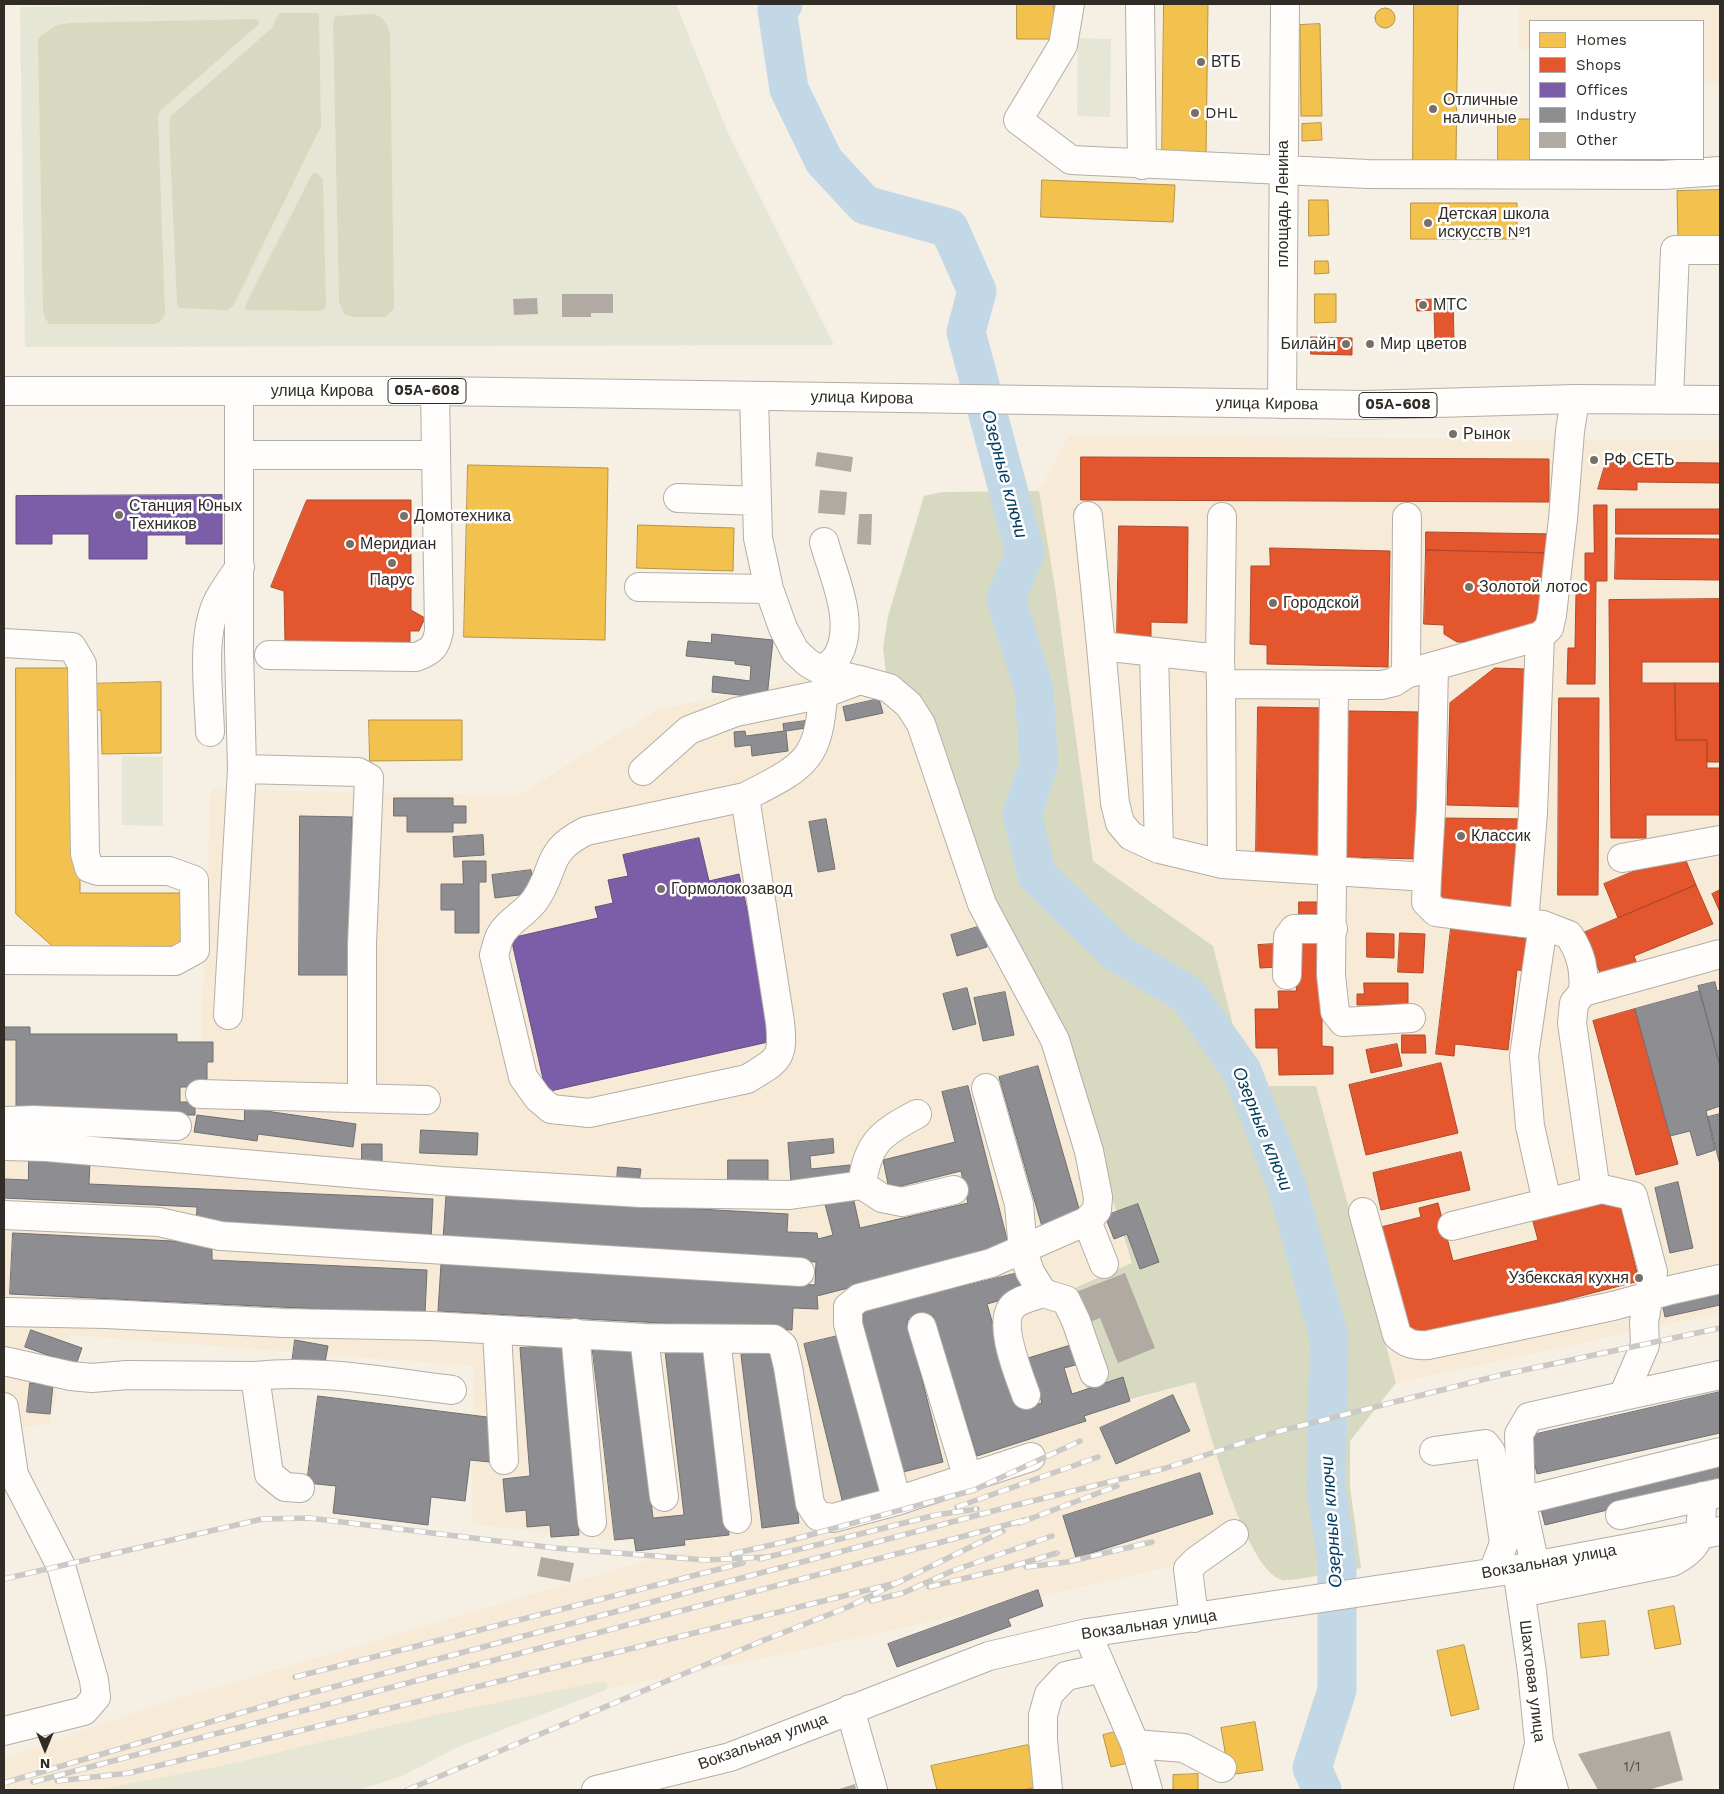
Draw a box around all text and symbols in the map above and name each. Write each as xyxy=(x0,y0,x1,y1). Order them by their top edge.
legend xyxy=(1529,20,1704,160)
text: Homes xyxy=(1576,31,1627,49)
place label: ВТБ xyxy=(1211,52,1241,72)
marker: ВТБ xyxy=(1195,56,1207,68)
text: Shops xyxy=(1576,56,1621,74)
text: Offices xyxy=(1576,81,1628,99)
place label: Отличные наличные xyxy=(1443,90,1518,128)
place label: DHL xyxy=(1205,103,1238,123)
marker: Отличные наличные xyxy=(1427,103,1439,115)
text: Industry xyxy=(1576,106,1636,124)
marker: DHL xyxy=(1189,107,1201,119)
text: Other xyxy=(1576,131,1618,149)
street label: площадь Ленина xyxy=(1273,140,1293,268)
place label: Детская школа искусств №1 xyxy=(1438,204,1550,242)
marker: Детская школа искусств №1 xyxy=(1422,217,1434,229)
place label: МТС xyxy=(1433,295,1468,315)
marker: МТС xyxy=(1417,299,1429,311)
place label: Билайн xyxy=(1281,334,1336,354)
place label: Мир цветов xyxy=(1380,334,1467,354)
marker: Билайн xyxy=(1340,338,1352,350)
marker: Мир цветов xyxy=(1364,338,1376,350)
road number: 05А-608 xyxy=(388,378,466,404)
street label: улица Кирова xyxy=(271,381,373,401)
street label: улица Кирова xyxy=(810,388,914,408)
road number: 05А-608 xyxy=(1359,392,1437,418)
street label: улица Кирова xyxy=(1215,394,1319,414)
water label: Озерные ключи xyxy=(976,407,1032,541)
place label: Рынок xyxy=(1463,424,1510,444)
marker: Рынок xyxy=(1447,428,1459,440)
place label: РФ СЕТЬ xyxy=(1604,450,1675,470)
marker: РФ СЕТЬ xyxy=(1588,454,1600,466)
place label: Станция Юных Техников xyxy=(129,496,242,534)
place label: Домотехника xyxy=(414,506,511,526)
marker: Станция Юных Техников xyxy=(113,509,125,521)
marker: Домотехника xyxy=(398,510,410,522)
place label: Меридиан xyxy=(360,534,436,554)
marker: Меридиан xyxy=(344,538,356,550)
marker: Парус xyxy=(386,557,398,569)
place label: Парус xyxy=(370,570,414,590)
place label: Золотой лотос xyxy=(1479,577,1588,597)
marker: Золотой лотос xyxy=(1463,581,1475,593)
place label: Городской xyxy=(1283,593,1359,613)
marker: Городской xyxy=(1267,597,1279,609)
place label: Классик xyxy=(1471,826,1530,846)
marker: Классик xyxy=(1455,830,1467,842)
place label: Гормолокозавод xyxy=(671,879,793,899)
marker: Гормолокозавод xyxy=(655,883,667,895)
water label: Озерные ключи xyxy=(1227,1064,1297,1194)
place label: Узбекская кухня xyxy=(1508,1268,1629,1288)
marker: Узбекская кухня xyxy=(1633,1272,1645,1284)
water label: Озерные ключи xyxy=(1317,1455,1347,1589)
street label: Вокзальная улица xyxy=(1480,1541,1618,1583)
street label: Вокзальная улица xyxy=(1080,1606,1218,1644)
street label: Шахтовая улица xyxy=(1515,1619,1549,1743)
street label: Вокзальная улица xyxy=(696,1710,830,1774)
north arrow xyxy=(20,1724,70,1774)
text: N xyxy=(40,1756,50,1772)
house number: 1/1 xyxy=(1623,1759,1641,1775)

